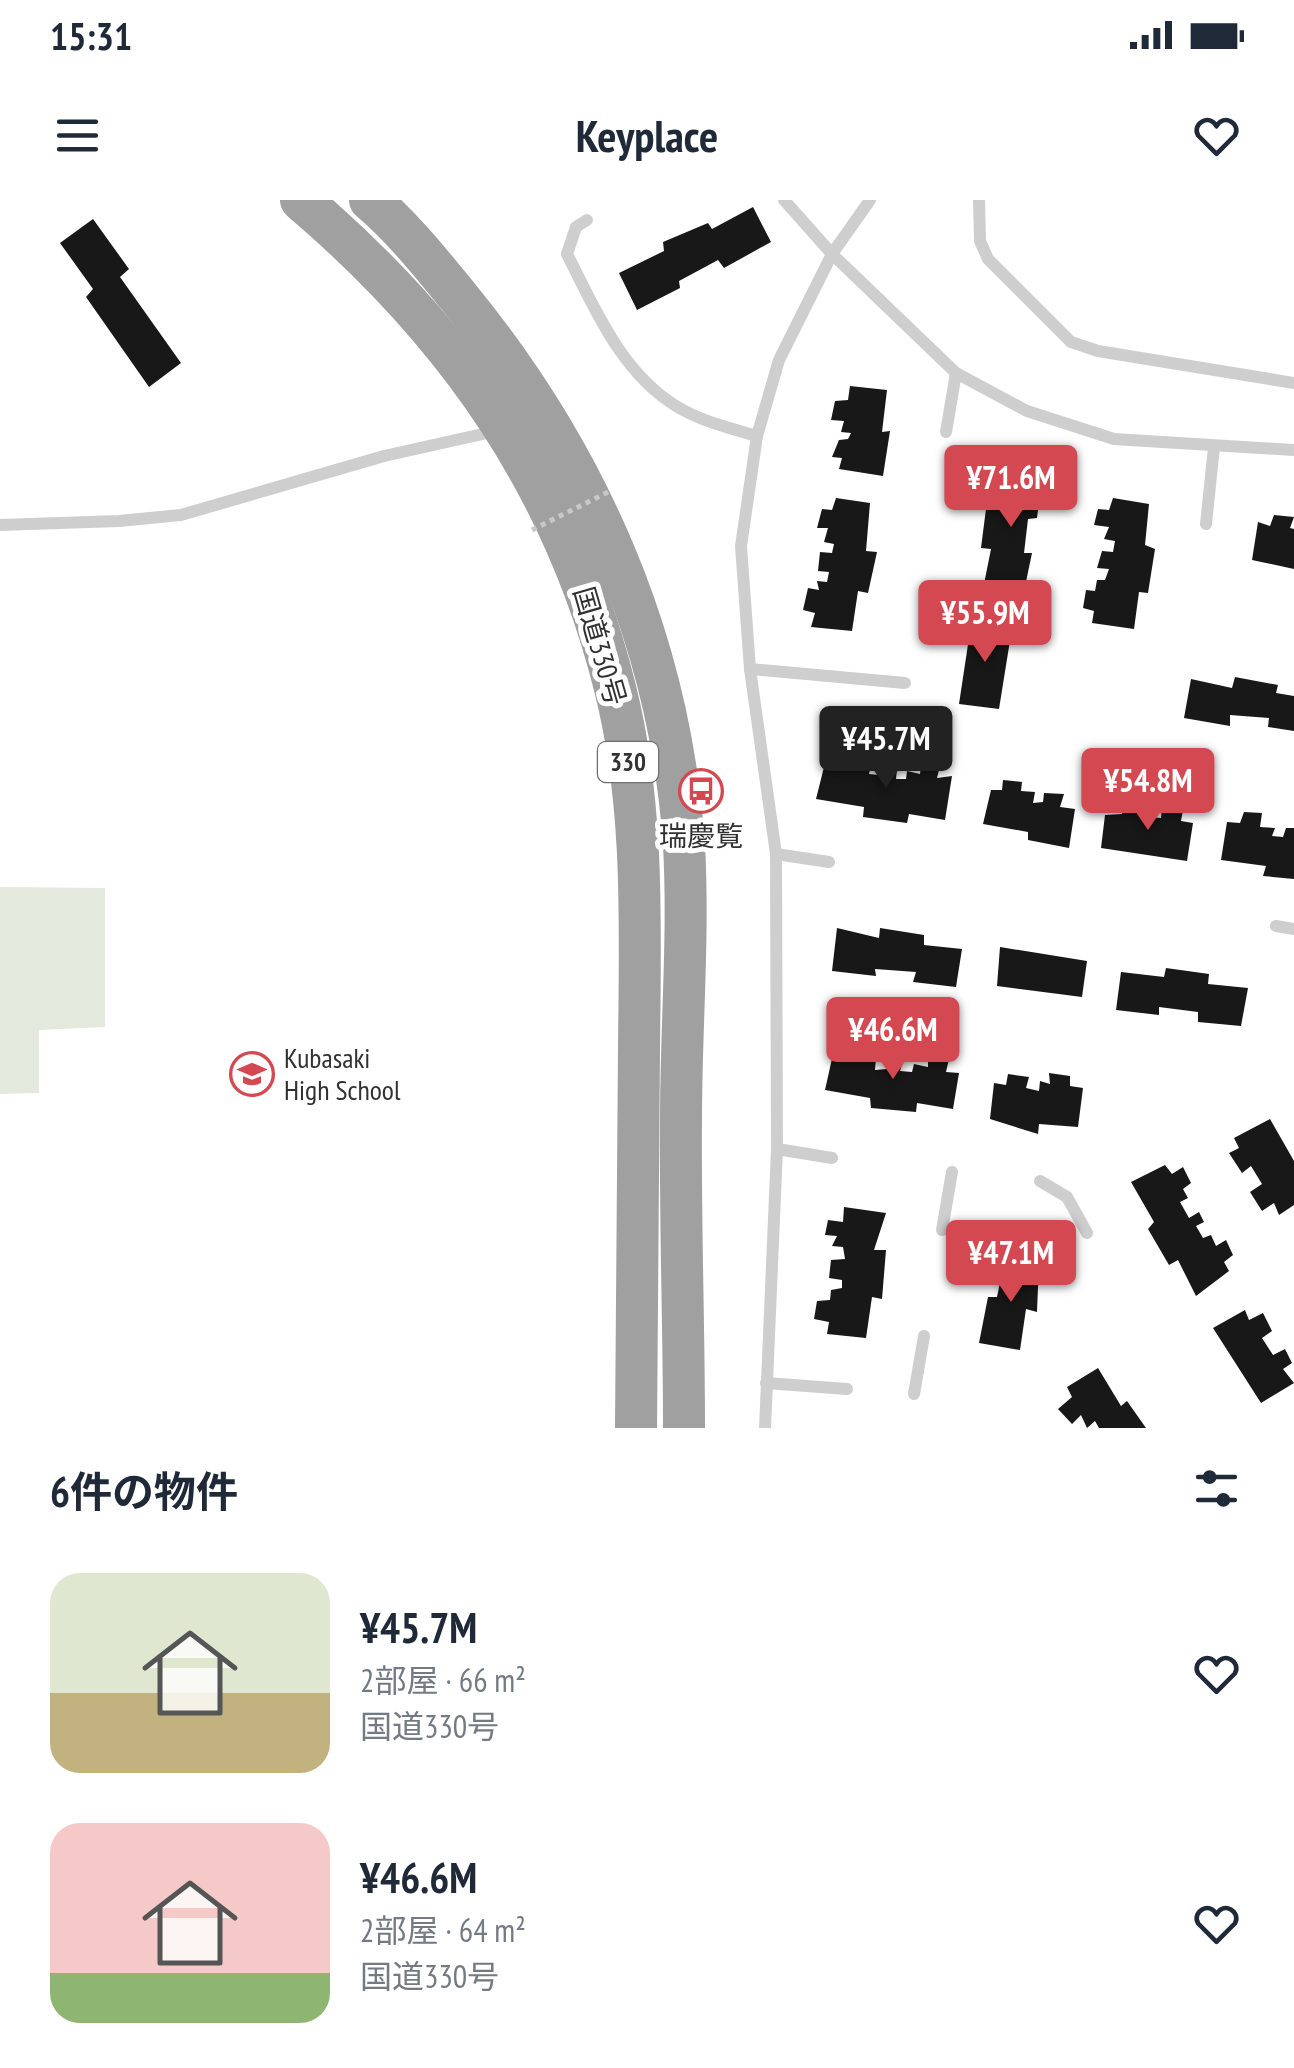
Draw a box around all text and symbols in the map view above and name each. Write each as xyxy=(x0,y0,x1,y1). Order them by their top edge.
text: 15:31 xyxy=(50,11,132,60)
text: Keyplace xyxy=(576,106,718,164)
icon: menu xyxy=(50,108,105,163)
icon: heart xyxy=(1189,108,1244,163)
pin: ¥71.6M xyxy=(930,445,1092,530)
text: ¥71.6M xyxy=(966,456,1056,498)
pin: ¥55.9M xyxy=(904,580,1066,665)
street label: 国道330号 xyxy=(566,582,635,710)
text: ¥55.9M xyxy=(940,591,1030,633)
pin: ¥45.7M xyxy=(805,706,967,791)
text: ¥45.7M xyxy=(841,717,931,759)
road number: 330 xyxy=(598,742,658,782)
pin: ¥54.8M xyxy=(1067,748,1229,833)
text: ¥54.8M xyxy=(1103,759,1193,801)
bus stop icon: 瑞慶覧 xyxy=(678,768,724,814)
place label: 瑞慶覧 xyxy=(659,817,743,854)
pin: ¥46.6M xyxy=(812,997,974,1082)
text: ¥46.6M xyxy=(848,1008,938,1050)
place label: Kubasaki High School xyxy=(284,1039,401,1108)
school or university icon: Kubasaki High School xyxy=(229,1051,275,1097)
pin: ¥47.1M xyxy=(930,1220,1092,1305)
text: ¥47.1M xyxy=(968,1231,1054,1273)
icon: filters xyxy=(1189,1461,1244,1516)
text: 6件の物件 xyxy=(50,1464,238,1519)
text: ¥45.7M xyxy=(360,1600,477,1655)
icon: home xyxy=(130,1613,250,1733)
icon: heart xyxy=(1189,1646,1244,1701)
text: 2部屋 · 66 m² xyxy=(360,1659,526,1701)
text: 国道330号 xyxy=(360,1705,499,1747)
text: ¥46.6M xyxy=(360,1850,477,1905)
icon: home xyxy=(130,1863,250,1983)
icon: heart xyxy=(1189,1896,1244,1951)
text: 2部屋 · 64 m² xyxy=(360,1909,526,1951)
text: 国道330号 xyxy=(360,1955,499,1997)

